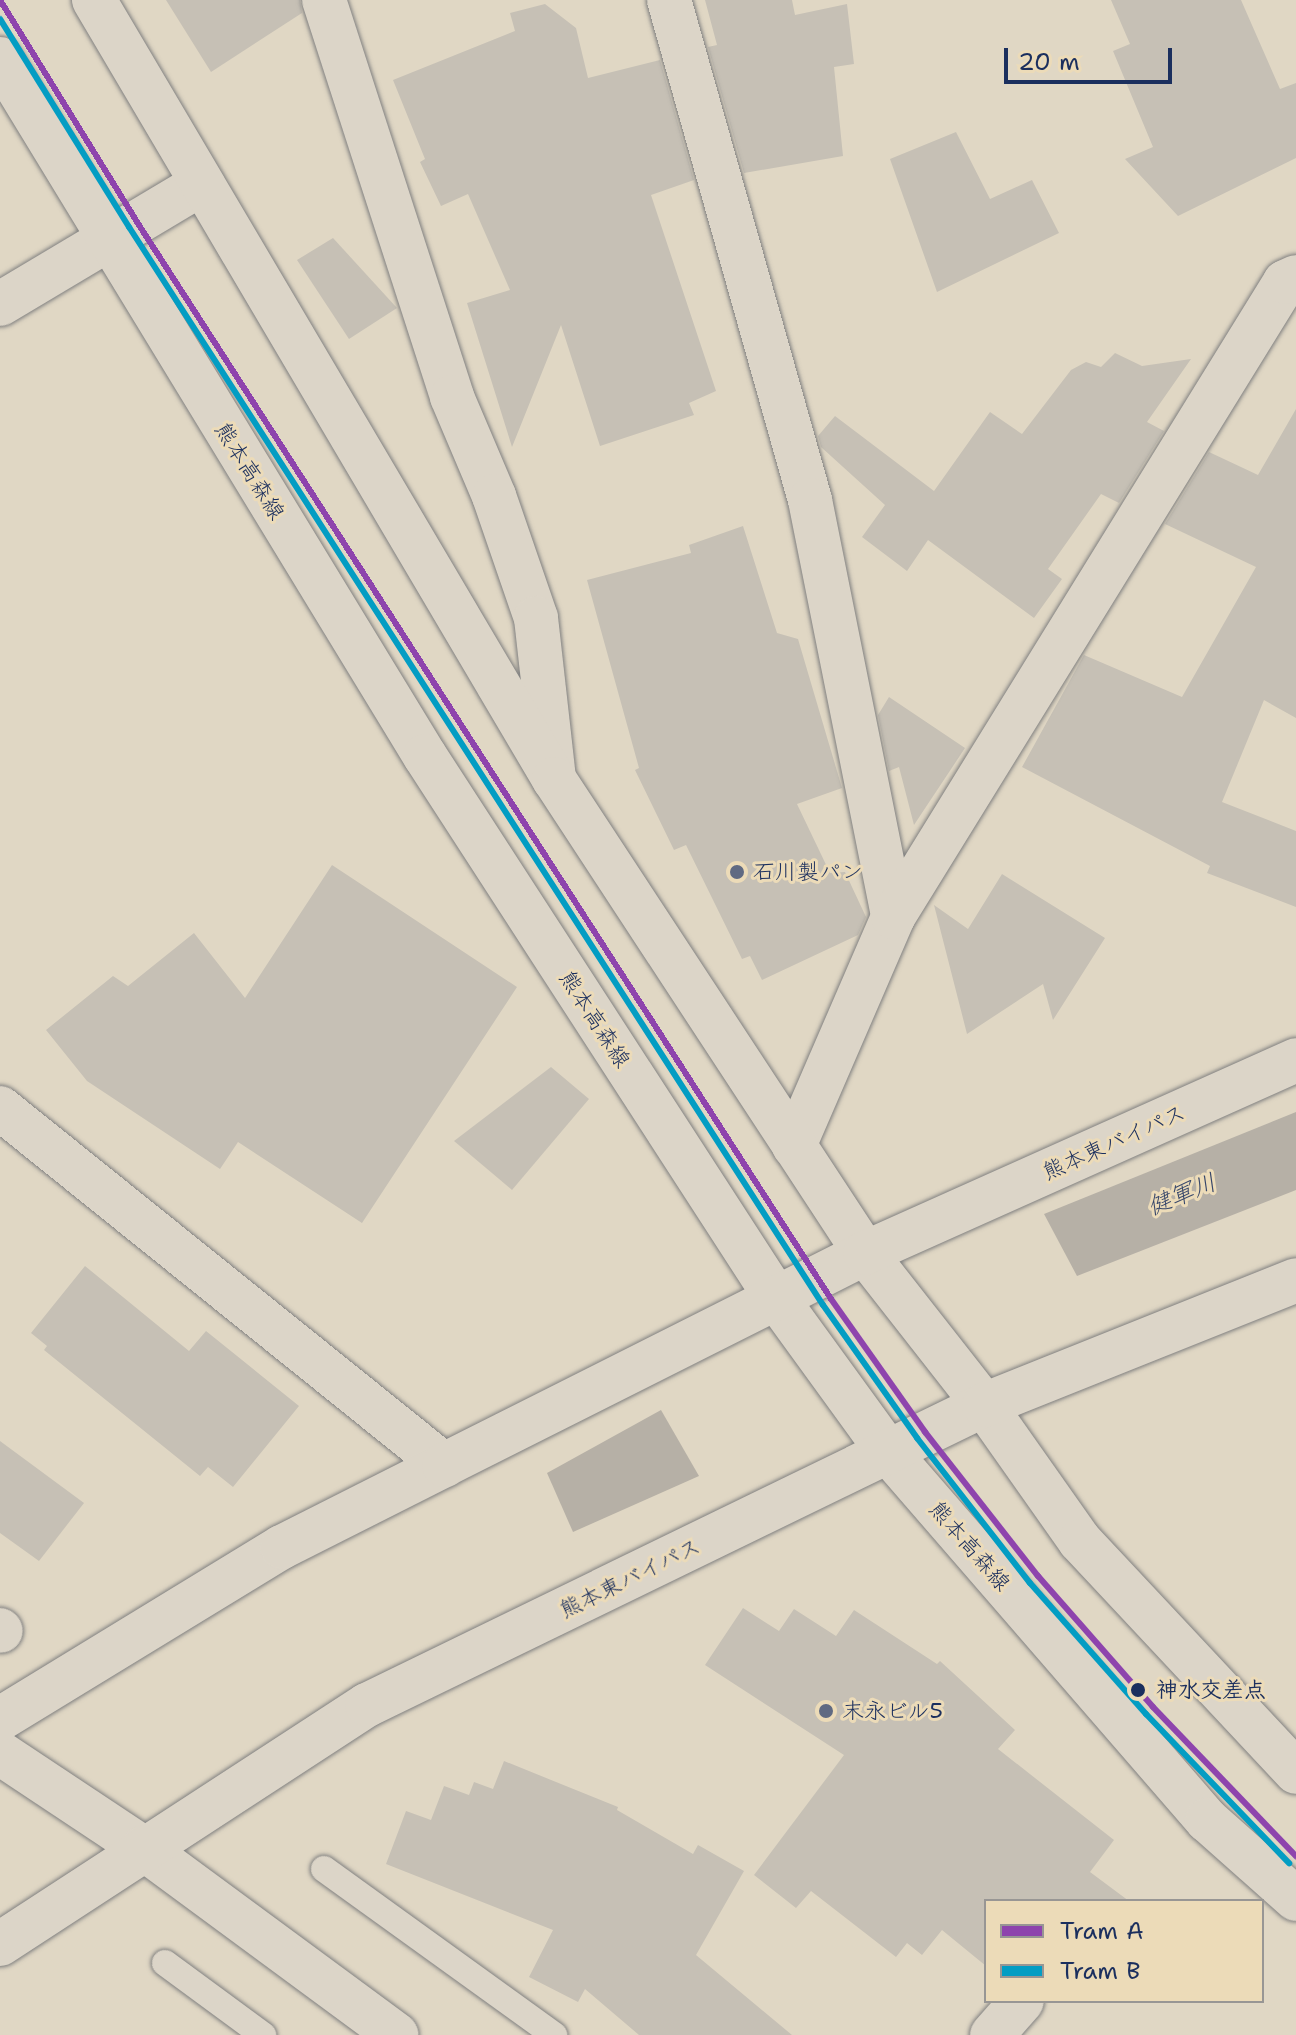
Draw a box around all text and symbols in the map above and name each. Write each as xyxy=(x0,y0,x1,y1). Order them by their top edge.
scale bar xyxy=(1008,32,1176,82)
text: 20 m xyxy=(1018,46,1080,78)
street label: 熊本高森線 xyxy=(210,417,290,525)
place label: 石川製パン xyxy=(753,859,863,885)
marker: 石川製パン xyxy=(728,863,746,881)
street label: 熊本高森線 xyxy=(554,966,636,1072)
street label: 熊本東バイパス xyxy=(1038,1099,1190,1185)
water label: 健軍川 xyxy=(1143,1168,1221,1222)
street label: 熊本高森線 xyxy=(924,1496,1016,1596)
street label: 熊本東バイパス xyxy=(555,1532,705,1624)
place label: 神水交差点 xyxy=(1156,1677,1266,1703)
marker: 神水交差点 xyxy=(1127,1679,1149,1701)
place label: 末永ビル5 xyxy=(842,1698,943,1724)
marker: 末永ビル5 xyxy=(817,1702,835,1720)
legend xyxy=(984,1899,1264,2003)
text: Tram A xyxy=(1060,1915,1144,1947)
text: Tram B xyxy=(1060,1955,1140,1987)

